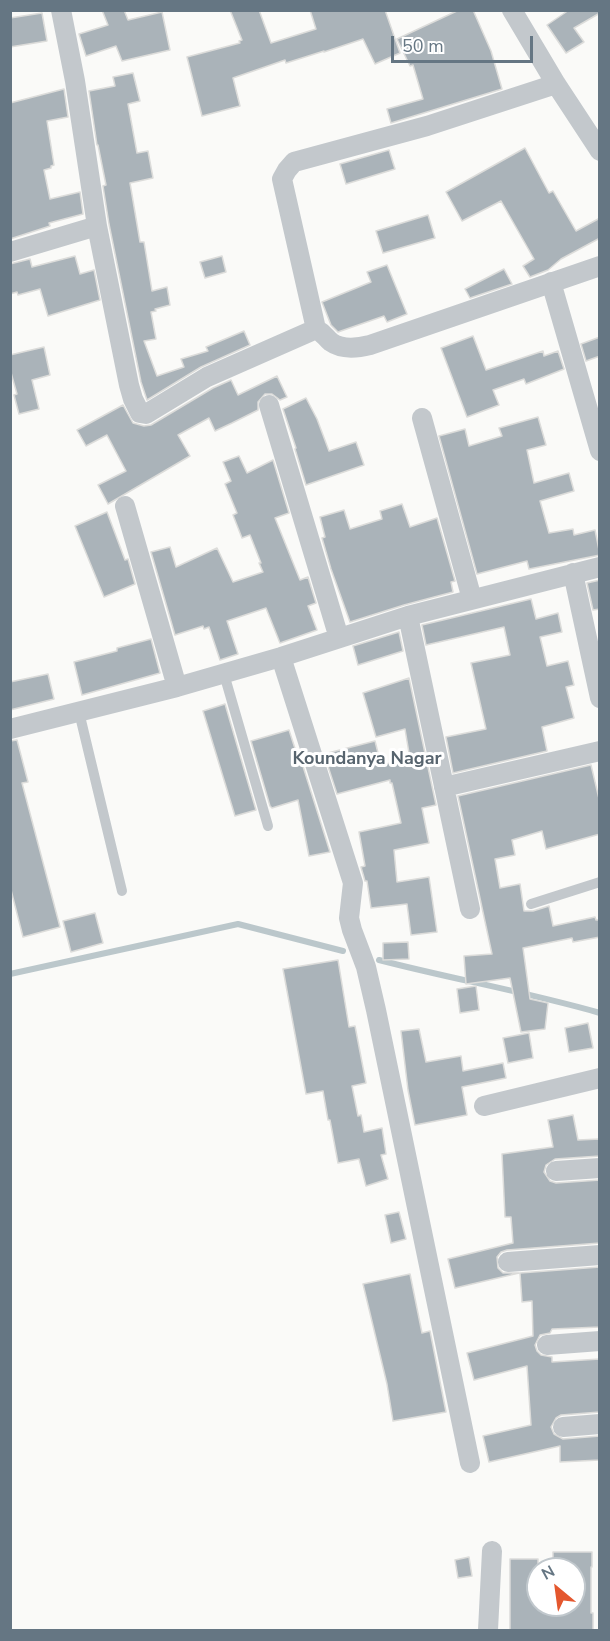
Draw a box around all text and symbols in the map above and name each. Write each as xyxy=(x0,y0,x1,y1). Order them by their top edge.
scale bar xyxy=(394,24,536,62)
text: 50 m xyxy=(402,34,444,58)
district label: Koundanya Nagar xyxy=(292,749,442,771)
north arrow xyxy=(526,1557,586,1617)
text: N xyxy=(538,1560,559,1586)

